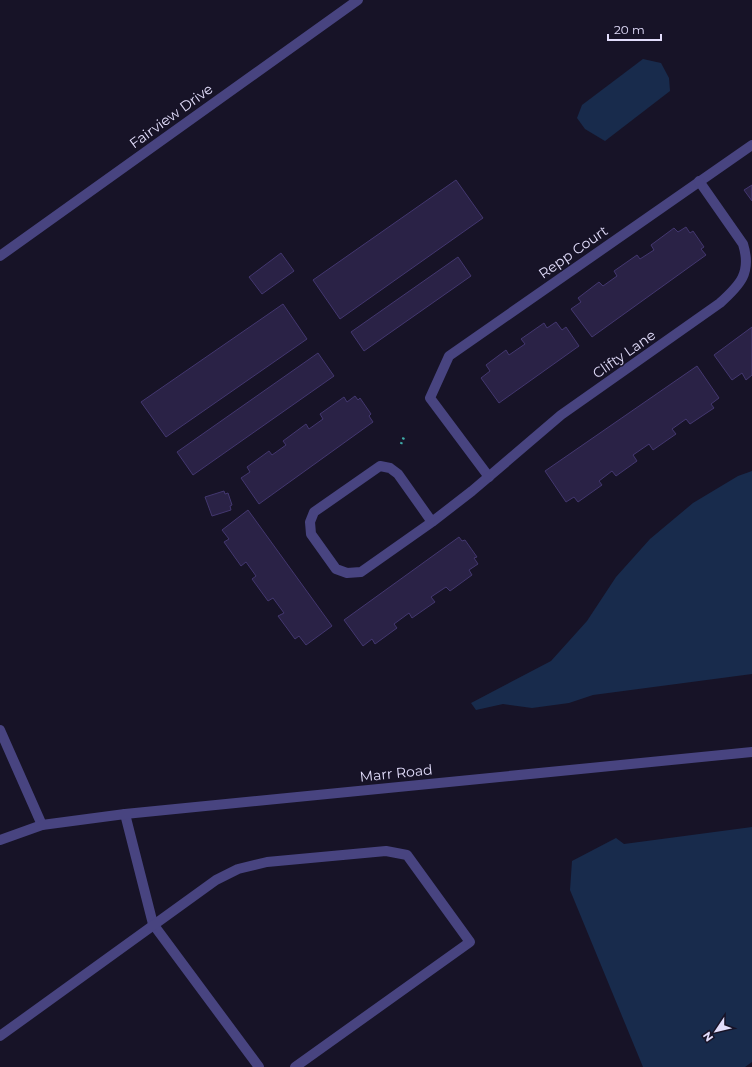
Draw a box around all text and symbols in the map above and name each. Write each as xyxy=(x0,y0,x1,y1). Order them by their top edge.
scale bar xyxy=(608,16,661,42)
text: 20 m xyxy=(614,22,645,37)
street label: Fairview Drive xyxy=(126,80,216,152)
street label: Repp Court xyxy=(535,221,611,282)
street label: Clifty Lane xyxy=(589,326,659,382)
street label: Marr Road xyxy=(359,760,433,786)
north arrow xyxy=(696,1011,736,1051)
text: N xyxy=(700,1029,716,1044)

